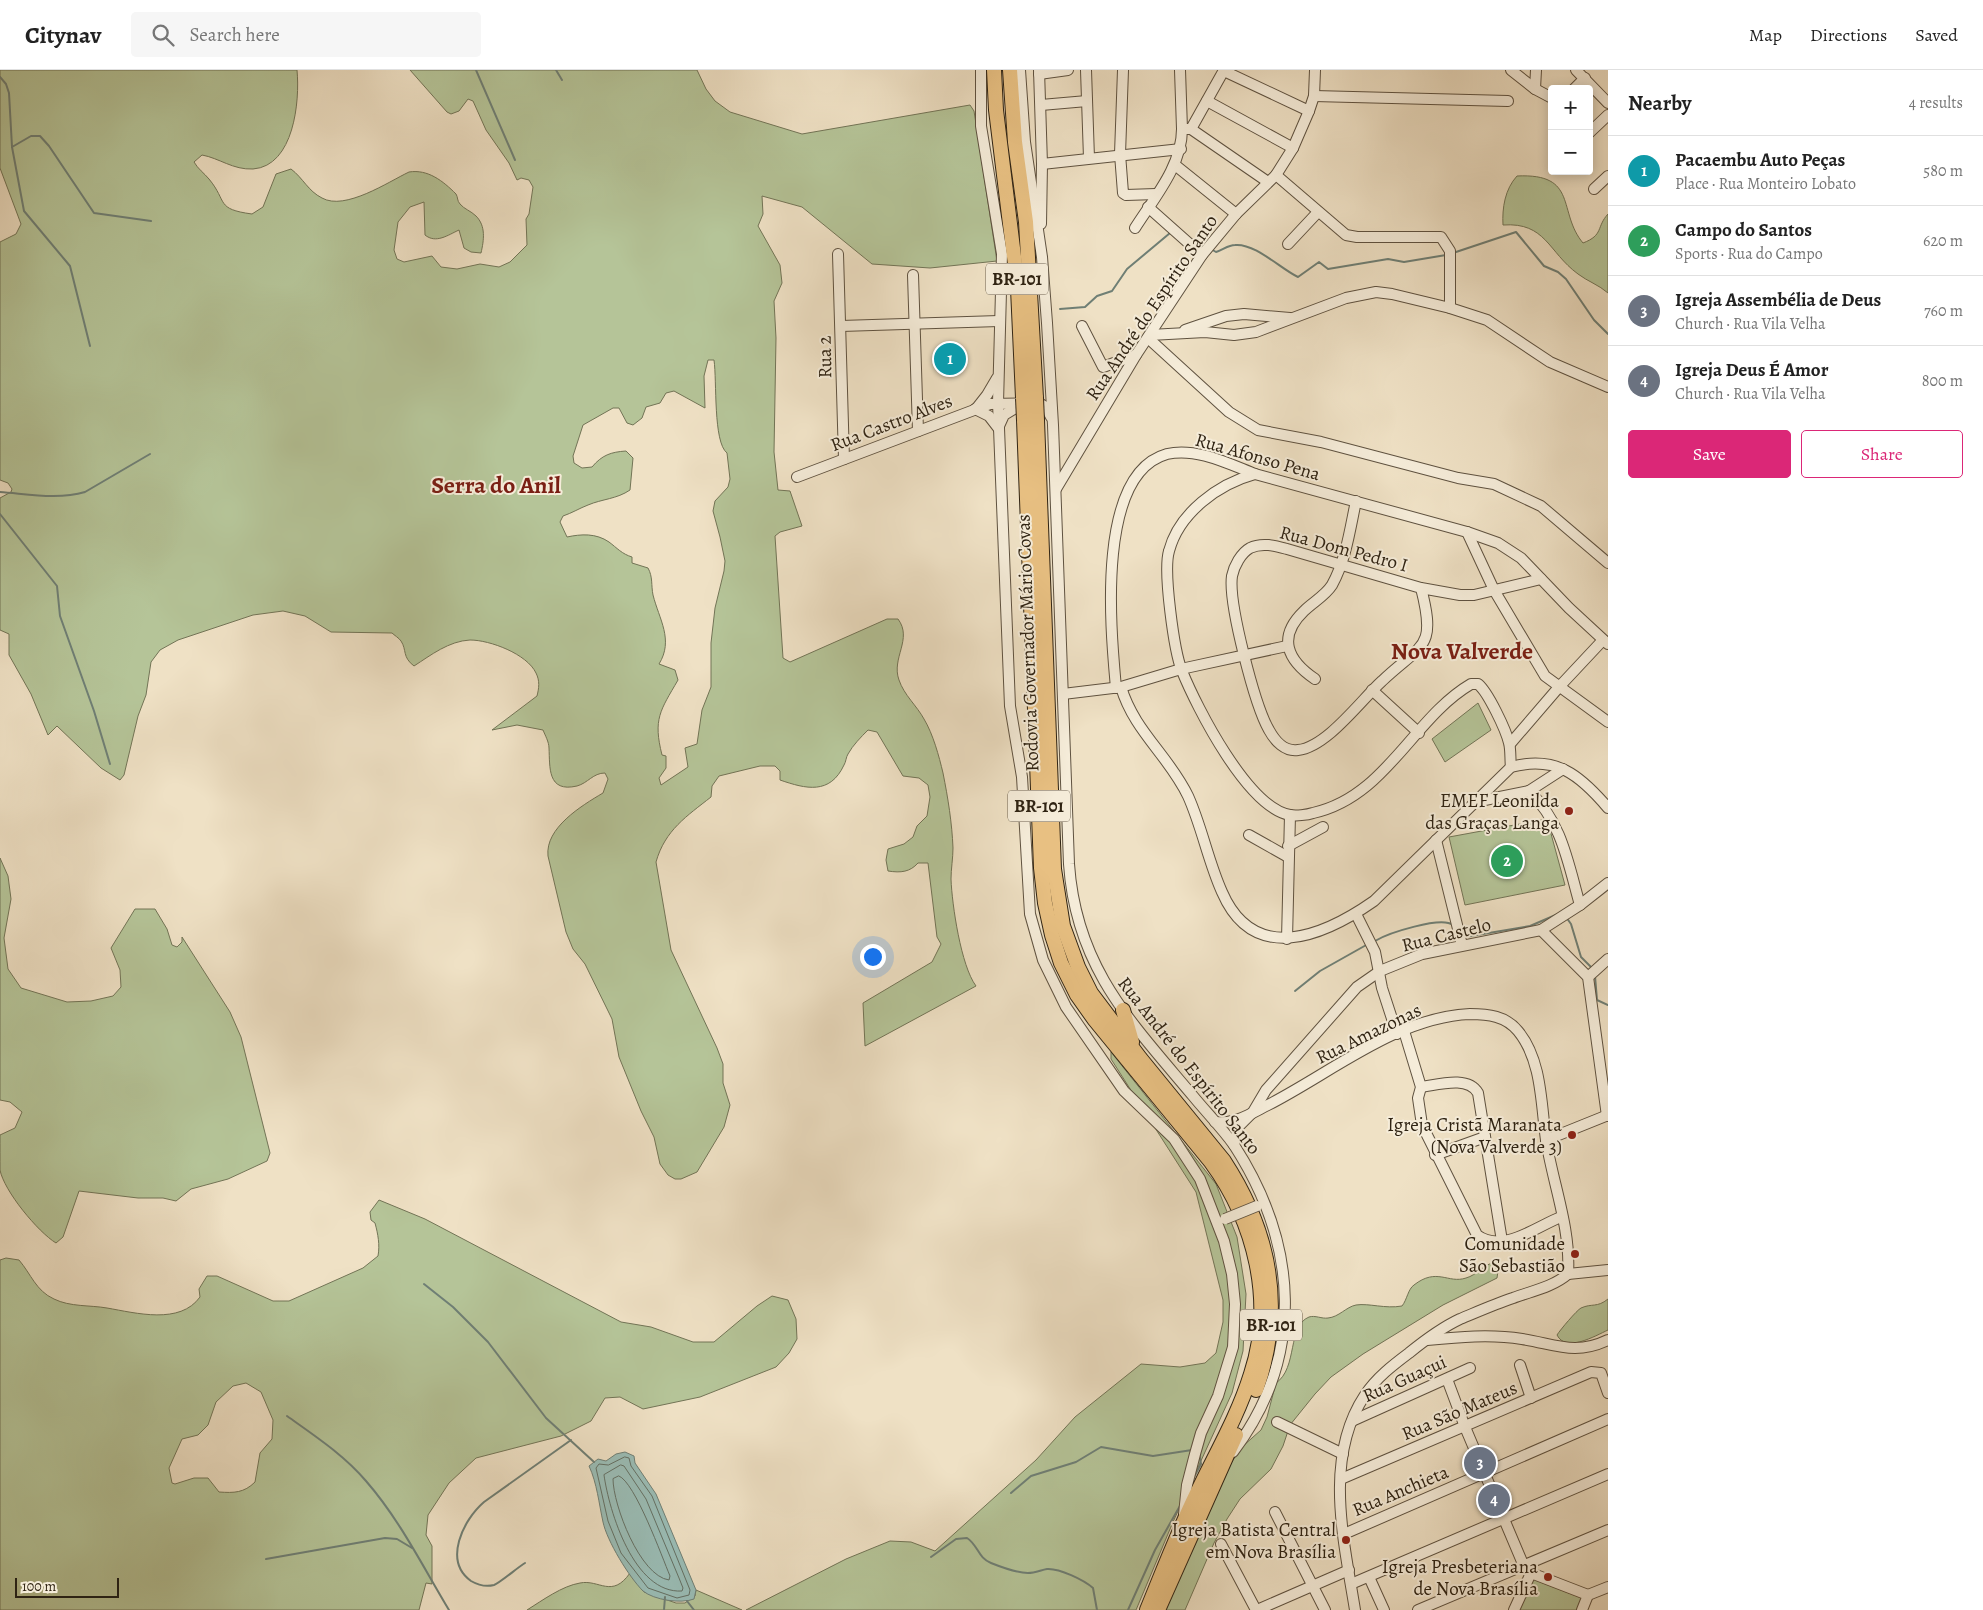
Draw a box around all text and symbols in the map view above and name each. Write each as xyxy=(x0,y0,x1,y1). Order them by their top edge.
search box xyxy=(131,12,481,57)
text: Citynav xyxy=(25,19,101,51)
icon: search xyxy=(149,21,177,49)
text: Search here xyxy=(189,22,280,48)
text: Map xyxy=(1749,23,1782,47)
text: Directions xyxy=(1810,23,1887,47)
text: Saved xyxy=(1915,23,1958,47)
map controls xyxy=(1548,85,1593,175)
button: + xyxy=(1548,85,1593,130)
text: Nearby xyxy=(1628,89,1691,117)
text: 4 results xyxy=(1909,92,1963,114)
button: − xyxy=(1548,130,1593,175)
text: Pacaembu Auto Peças xyxy=(1675,147,1845,173)
text: 1 xyxy=(1641,160,1647,182)
text: 580 m xyxy=(1923,160,1963,182)
text: Place · Rua Monteiro Lobato xyxy=(1675,173,1856,195)
street label: Rua André do Espírito Santo xyxy=(1080,209,1224,406)
text: Campo do Santos xyxy=(1675,217,1812,243)
text: 2 xyxy=(1640,230,1648,252)
text: 620 m xyxy=(1923,230,1963,252)
text: Sports · Rua do Campo xyxy=(1675,243,1823,265)
road number: BR-101 xyxy=(986,263,1048,294)
text: Igreja Assembélia de Deus xyxy=(1675,287,1881,313)
text: 3 xyxy=(1641,300,1647,322)
text: 760 m xyxy=(1924,300,1963,322)
text: Church · Rua Vila Velha xyxy=(1675,313,1825,335)
street label: Rua 2 xyxy=(812,335,838,379)
pin: 1 xyxy=(934,340,966,378)
text: Igreja Deus É Amor xyxy=(1675,357,1828,383)
text: 4 xyxy=(1640,370,1648,392)
text: 800 m xyxy=(1922,370,1963,392)
text: Church · Rua Vila Velha xyxy=(1675,383,1825,405)
street label: Rua Castro Alves xyxy=(827,388,956,458)
street label: Rua Afonso Pena xyxy=(1192,427,1323,487)
button: Save xyxy=(1628,430,1791,478)
button: Share xyxy=(1801,430,1963,478)
district label: Serra do Anil xyxy=(431,469,562,501)
street label: Rodovia Governador Mário Covas xyxy=(1011,514,1045,772)
street label: Rua Dom Pedro I xyxy=(1277,519,1411,579)
district label: Nova Valverde xyxy=(1391,635,1533,667)
place label: EMEF Leonilda das Graças Langa xyxy=(1425,788,1559,836)
road number: BR-101 xyxy=(1008,790,1070,821)
marker: EMEF Leonilda das Graças Langa xyxy=(1563,805,1575,817)
pin: 2 xyxy=(1491,842,1523,880)
street label: Rua Castelo xyxy=(1399,911,1494,959)
your location xyxy=(860,944,886,970)
street label: Rua André do Espírito Santo xyxy=(1112,971,1267,1160)
street label: Rua Amazonas xyxy=(1311,997,1426,1071)
place label: Igreja Cristã Maranata (Nova Valverde 3) xyxy=(1387,1112,1562,1160)
marker: Igreja Cristã Maranata (Nova Valverde 3) xyxy=(1566,1129,1578,1141)
place label: Comunidade São Sebastião xyxy=(1459,1231,1565,1279)
marker: Comunidade São Sebastião xyxy=(1569,1248,1581,1260)
road number: BR-101 xyxy=(1240,1310,1302,1340)
street label: Rua Guaçui xyxy=(1358,1349,1450,1409)
street label: Rua São Mateus xyxy=(1398,1375,1521,1447)
pin: 3 xyxy=(1464,1444,1496,1482)
street label: Rua Anchieta xyxy=(1348,1459,1453,1523)
pin: 4 xyxy=(1478,1481,1510,1519)
place label: Igreja Batista Central em Nova Brasília xyxy=(1171,1517,1336,1565)
marker: Igreja Batista Central em Nova Brasília xyxy=(1340,1534,1352,1546)
place label: Igreja Presbeteriana de Nova Brasília xyxy=(1382,1554,1538,1602)
marker: Igreja Presbeteriana de Nova Brasília xyxy=(1542,1571,1554,1583)
scale bar xyxy=(15,1575,119,1598)
text: 100 m xyxy=(22,1577,56,1596)

